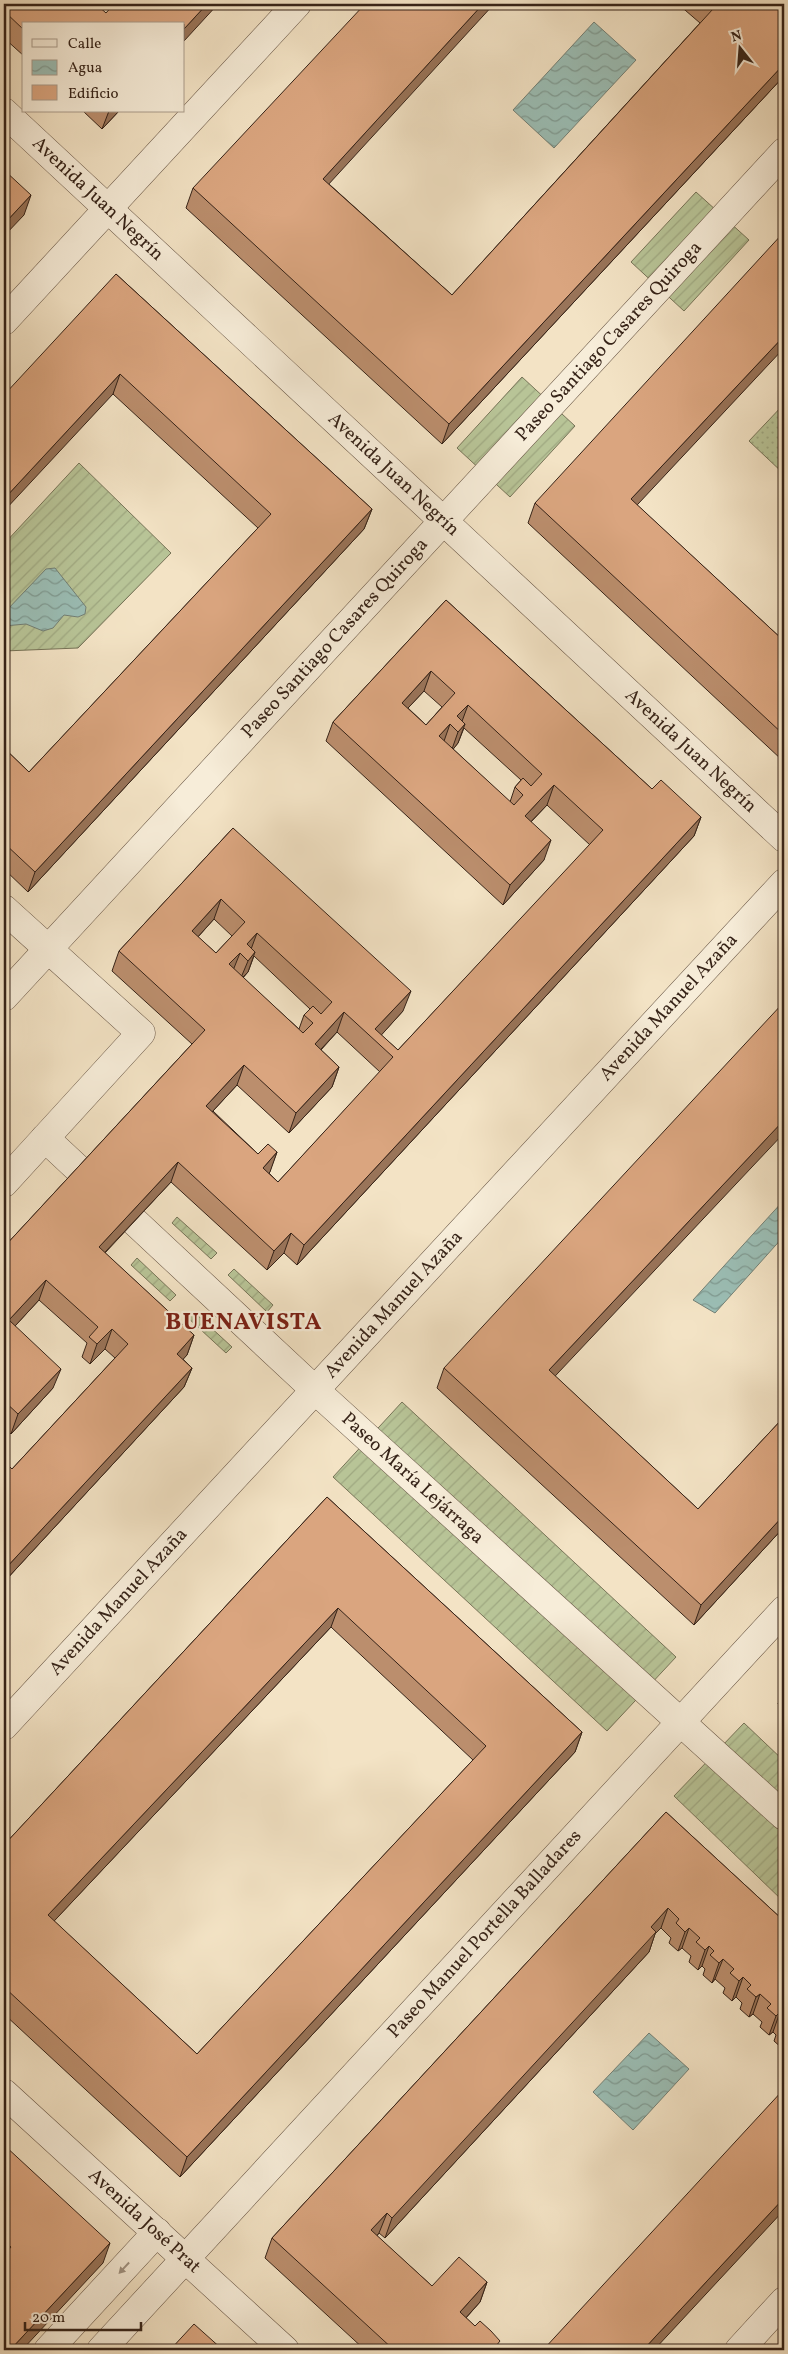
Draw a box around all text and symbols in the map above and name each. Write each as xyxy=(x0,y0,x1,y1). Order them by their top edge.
legend xyxy=(22,22,185,112)
north arrow xyxy=(716,22,766,72)
text: N xyxy=(729,26,744,48)
text: Calle xyxy=(68,34,101,55)
text: Agua xyxy=(68,58,102,79)
text: Edificio xyxy=(68,84,119,105)
street label: Avenida Juan Negrín xyxy=(26,131,169,267)
street label: Paseo Santiago Casares Quiroga xyxy=(510,236,708,448)
street label: Avenida Juan Negrín xyxy=(322,406,465,542)
street label: Paseo Santiago Casares Quiroga xyxy=(236,532,434,744)
street label: Avenida Juan Negrín xyxy=(619,683,762,819)
street label: Avenida Manuel Azaña xyxy=(594,928,744,1087)
street label: Avenida Manuel Azaña xyxy=(319,1225,469,1384)
district label: BUENAVISTA xyxy=(165,1306,323,1340)
street label: Paseo María Lejárraga xyxy=(335,1407,490,1550)
street label: Avenida Manuel Azaña xyxy=(44,1522,194,1682)
street label: Paseo Manuel Portella Balladares xyxy=(382,1824,588,2044)
street label: Avenida José Prat xyxy=(82,2163,206,2280)
one-way arrow xyxy=(118,2262,130,2274)
scale bar xyxy=(25,2299,141,2331)
text: 20 m xyxy=(32,2308,65,2329)

